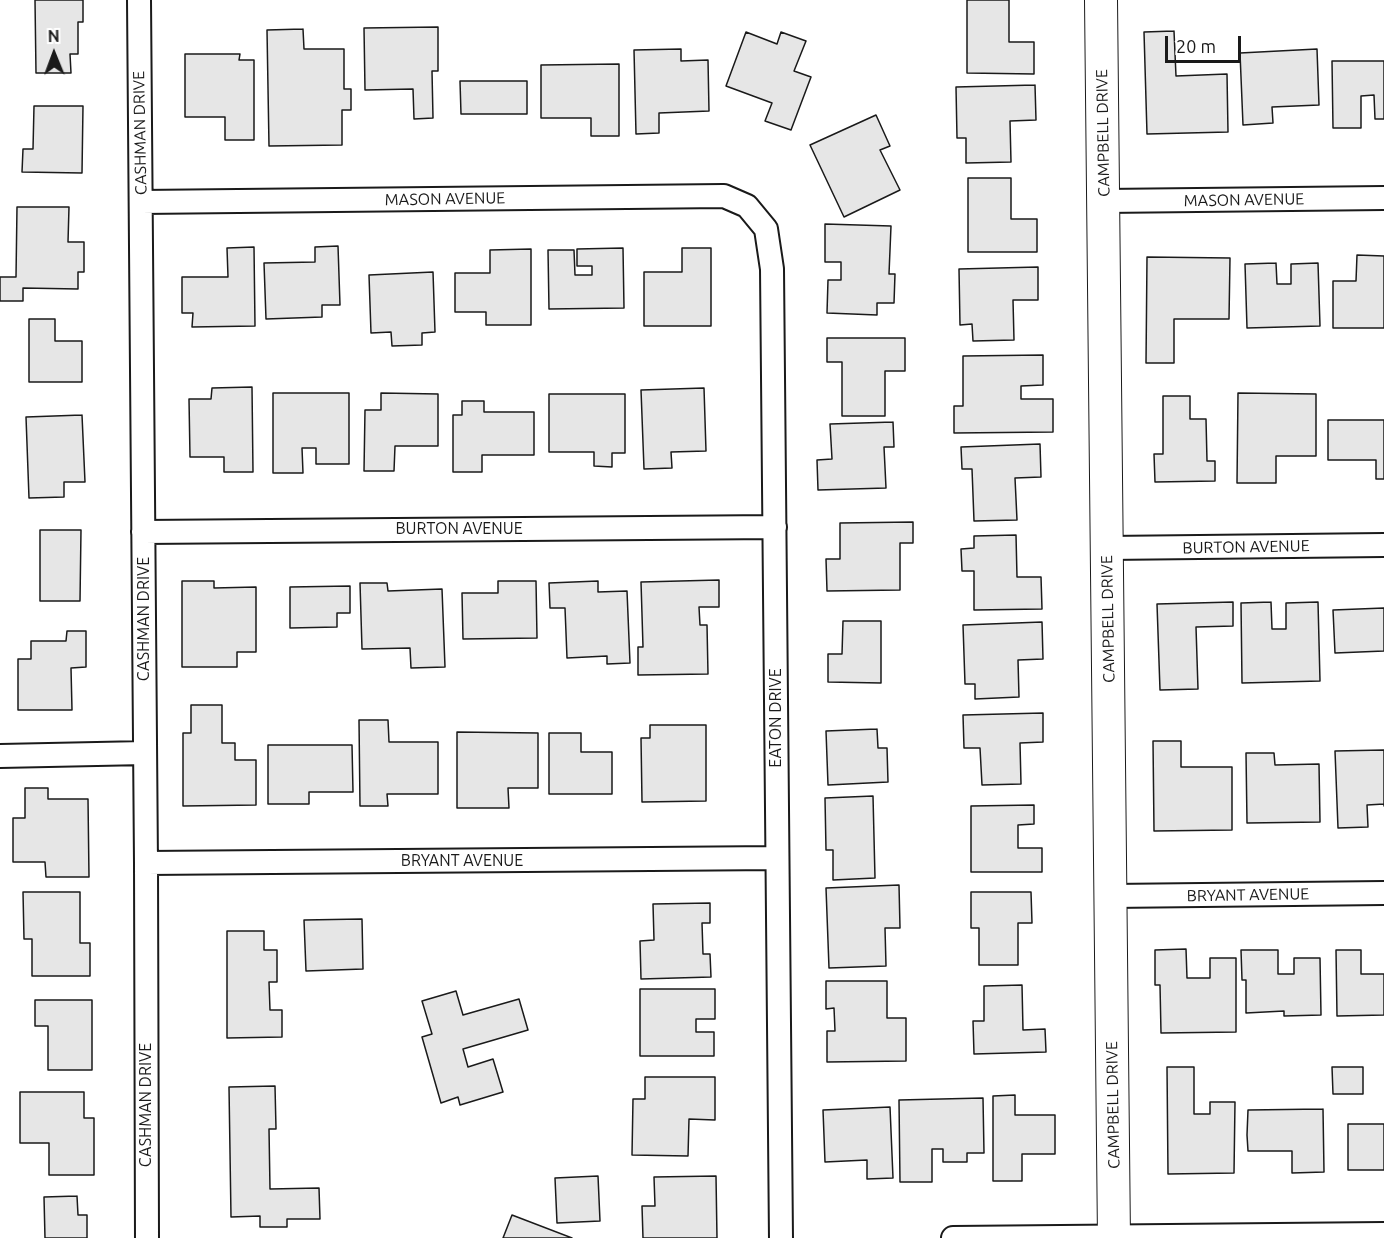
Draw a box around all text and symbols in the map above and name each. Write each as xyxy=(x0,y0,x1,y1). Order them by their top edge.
north arrow xyxy=(24,24,84,84)
scale bar xyxy=(1168,24,1244,62)
text: N xyxy=(48,27,60,45)
text: 20 m xyxy=(1176,36,1216,56)
street label: CAMPBELL DRIVE xyxy=(1092,69,1114,197)
street label: CASHMAN DRIVE xyxy=(129,71,151,195)
street label: MASON AVENUE xyxy=(385,188,505,210)
street label: MASON AVENUE xyxy=(1184,189,1304,211)
street label: BURTON AVENUE xyxy=(395,519,523,539)
street label: BURTON AVENUE xyxy=(1182,536,1310,558)
street label: CAMPBELL DRIVE xyxy=(1097,555,1119,683)
street label: CASHMAN DRIVE xyxy=(134,557,154,681)
street label: EATON DRIVE xyxy=(766,668,786,768)
street label: BRYANT AVENUE xyxy=(401,851,523,871)
street label: BRYANT AVENUE xyxy=(1187,884,1309,906)
street label: CAMPBELL DRIVE xyxy=(1102,1041,1124,1169)
street label: CASHMAN DRIVE xyxy=(136,1043,156,1167)

